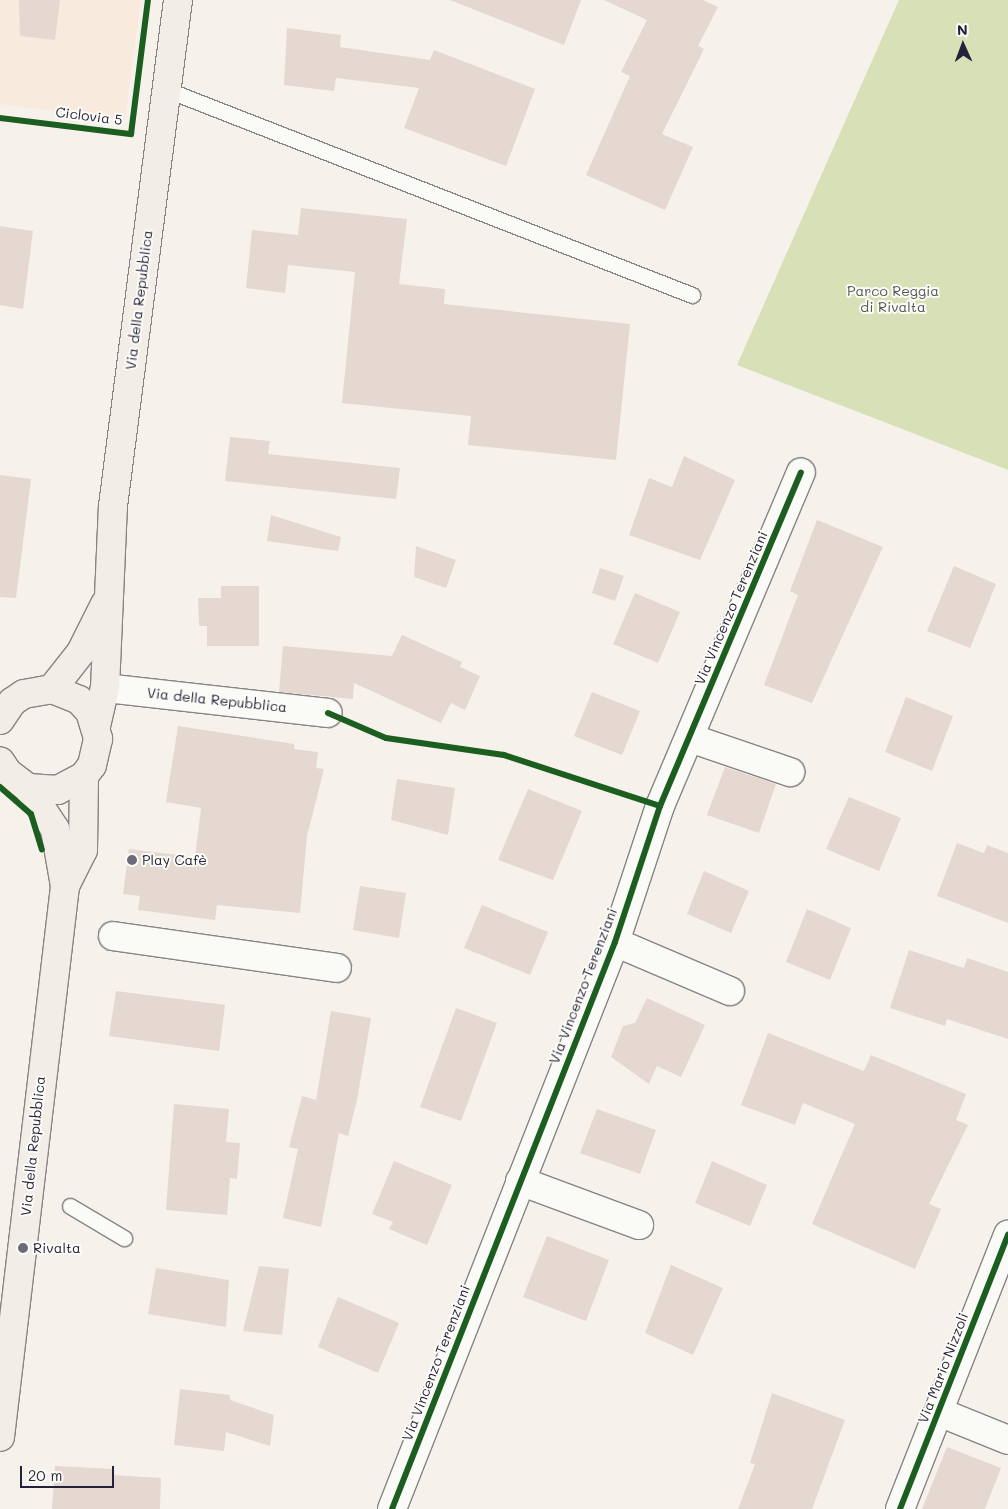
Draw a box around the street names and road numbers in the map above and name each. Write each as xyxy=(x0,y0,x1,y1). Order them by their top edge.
street label: Ciclovia 5 xyxy=(55,104,123,128)
street label: Via della Repubblica xyxy=(122,229,156,371)
street label: Via Vincenzo Terenziani xyxy=(691,529,771,687)
street label: Via della Repubblica xyxy=(146,684,288,716)
street label: Via Vincenzo Terenziani xyxy=(546,906,620,1066)
street label: Via della Repubblica xyxy=(17,1075,49,1217)
street label: Via Vincenzo Terenziani xyxy=(399,1283,473,1443)
street label: Via Mario Nizzoli xyxy=(914,1310,972,1426)

